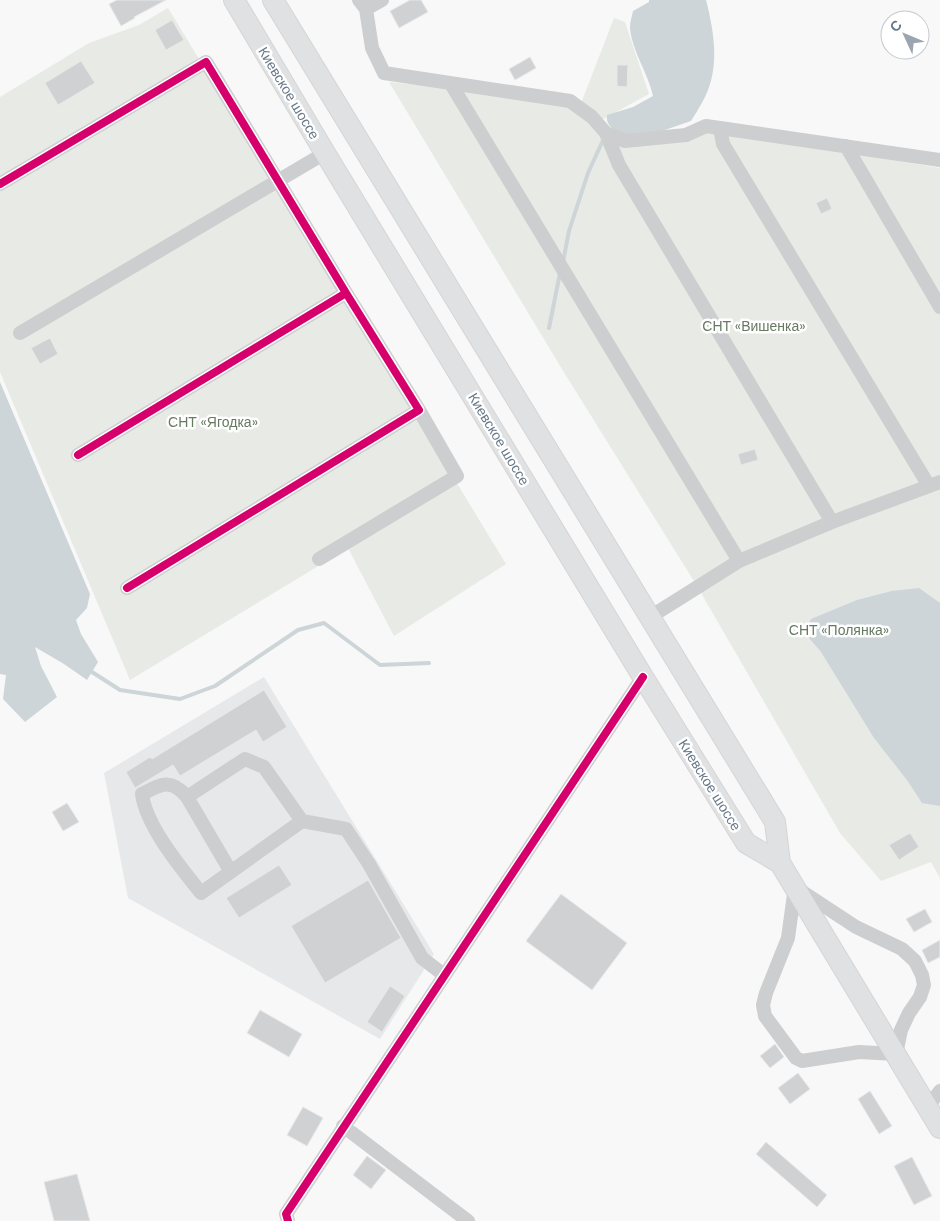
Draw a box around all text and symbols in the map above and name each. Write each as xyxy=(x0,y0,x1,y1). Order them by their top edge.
north arrow xyxy=(880,10,930,60)
text: С xyxy=(886,16,906,36)
street label: Киевское шоссе xyxy=(254,44,324,143)
park label: СНТ «Вишенка» xyxy=(702,317,806,335)
street label: Киевское шоссе xyxy=(464,390,534,489)
park label: СНТ «Ягодка» xyxy=(168,413,258,431)
park label: СНТ «Полянка» xyxy=(789,621,889,639)
street label: Киевское шоссе xyxy=(675,736,745,834)

